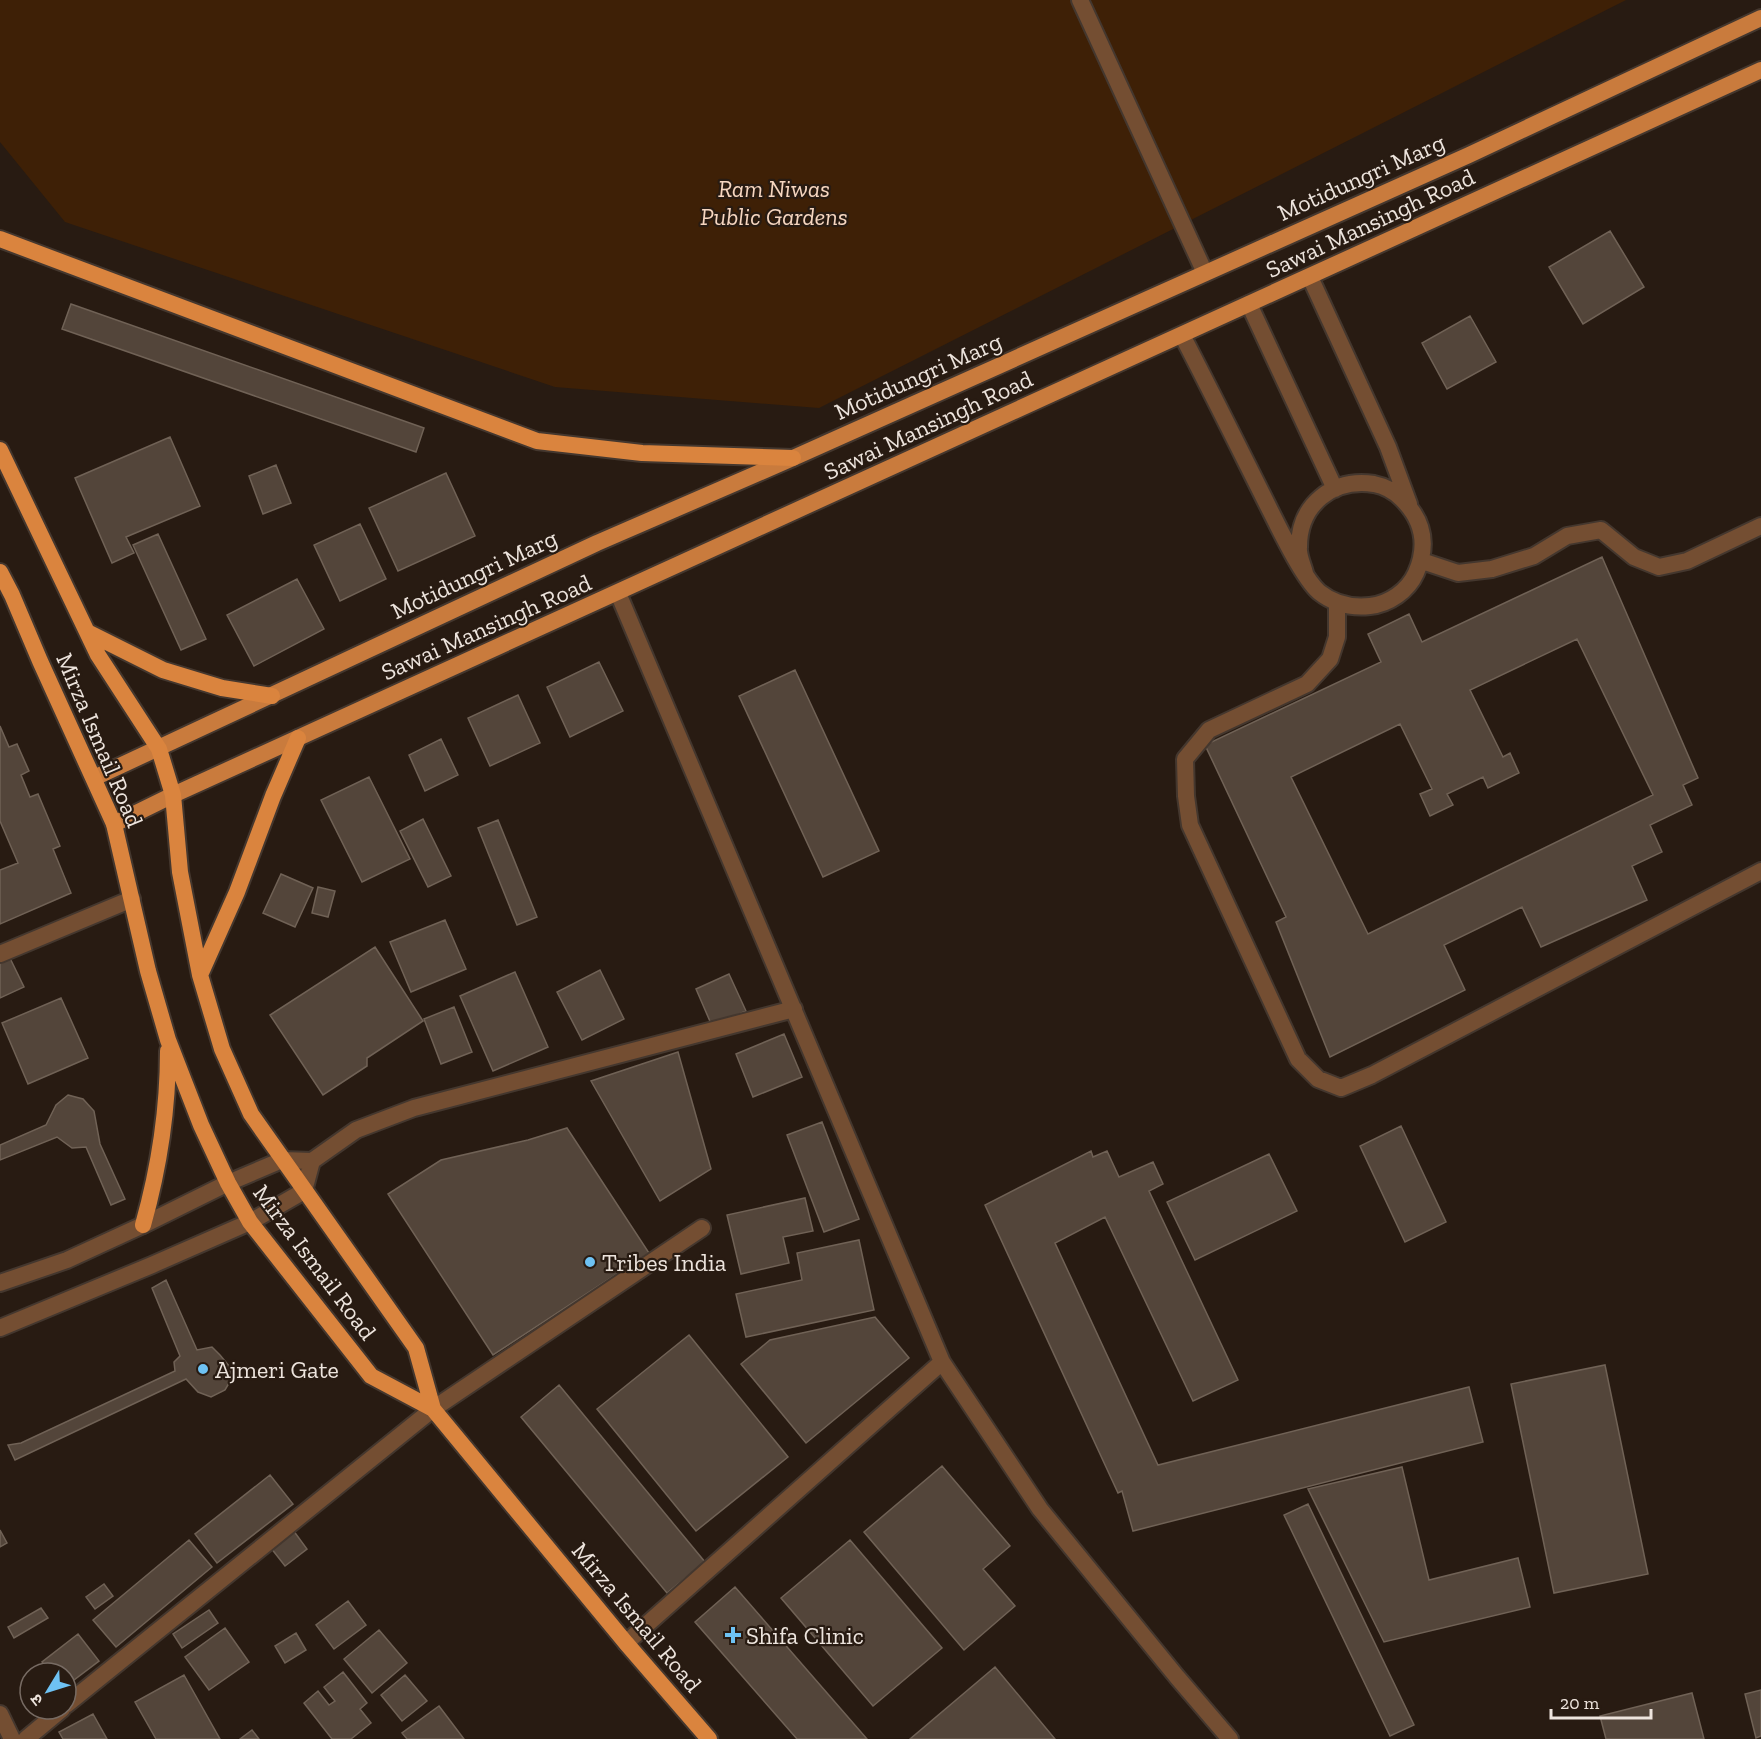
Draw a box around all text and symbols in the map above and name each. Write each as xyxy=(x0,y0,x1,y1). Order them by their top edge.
street label: Motidungri Marg xyxy=(1273,127,1449,227)
street label: Sawai Mansingh Road xyxy=(1261,162,1479,284)
park label: Ram Niwas Public Gardens xyxy=(700,174,848,231)
street label: Motidungri Marg xyxy=(830,326,1006,426)
street label: Sawai Mansingh Road xyxy=(819,364,1037,486)
street label: Motidungri Marg xyxy=(386,523,562,625)
street label: Sawai Mansingh Road xyxy=(377,568,595,686)
street label: Mirza Ismail Road xyxy=(50,648,150,832)
street label: Mirza Ismail Road xyxy=(247,1179,383,1345)
place label: Tribes India xyxy=(602,1248,727,1277)
marker: Tribes India xyxy=(583,1255,597,1269)
place label: Ajmeri Gate xyxy=(215,1355,339,1384)
marker: Ajmeri Gate xyxy=(196,1362,210,1376)
street label: Mirza Ismail Road xyxy=(566,1536,708,1698)
place label: Shifa Clinic xyxy=(746,1621,864,1650)
marker: Shifa Clinic xyxy=(724,1626,742,1644)
north arrow xyxy=(18,1661,78,1721)
scale bar xyxy=(1551,1682,1652,1720)
text: उ xyxy=(26,1690,47,1709)
text: 20 m xyxy=(1560,1692,1600,1714)

